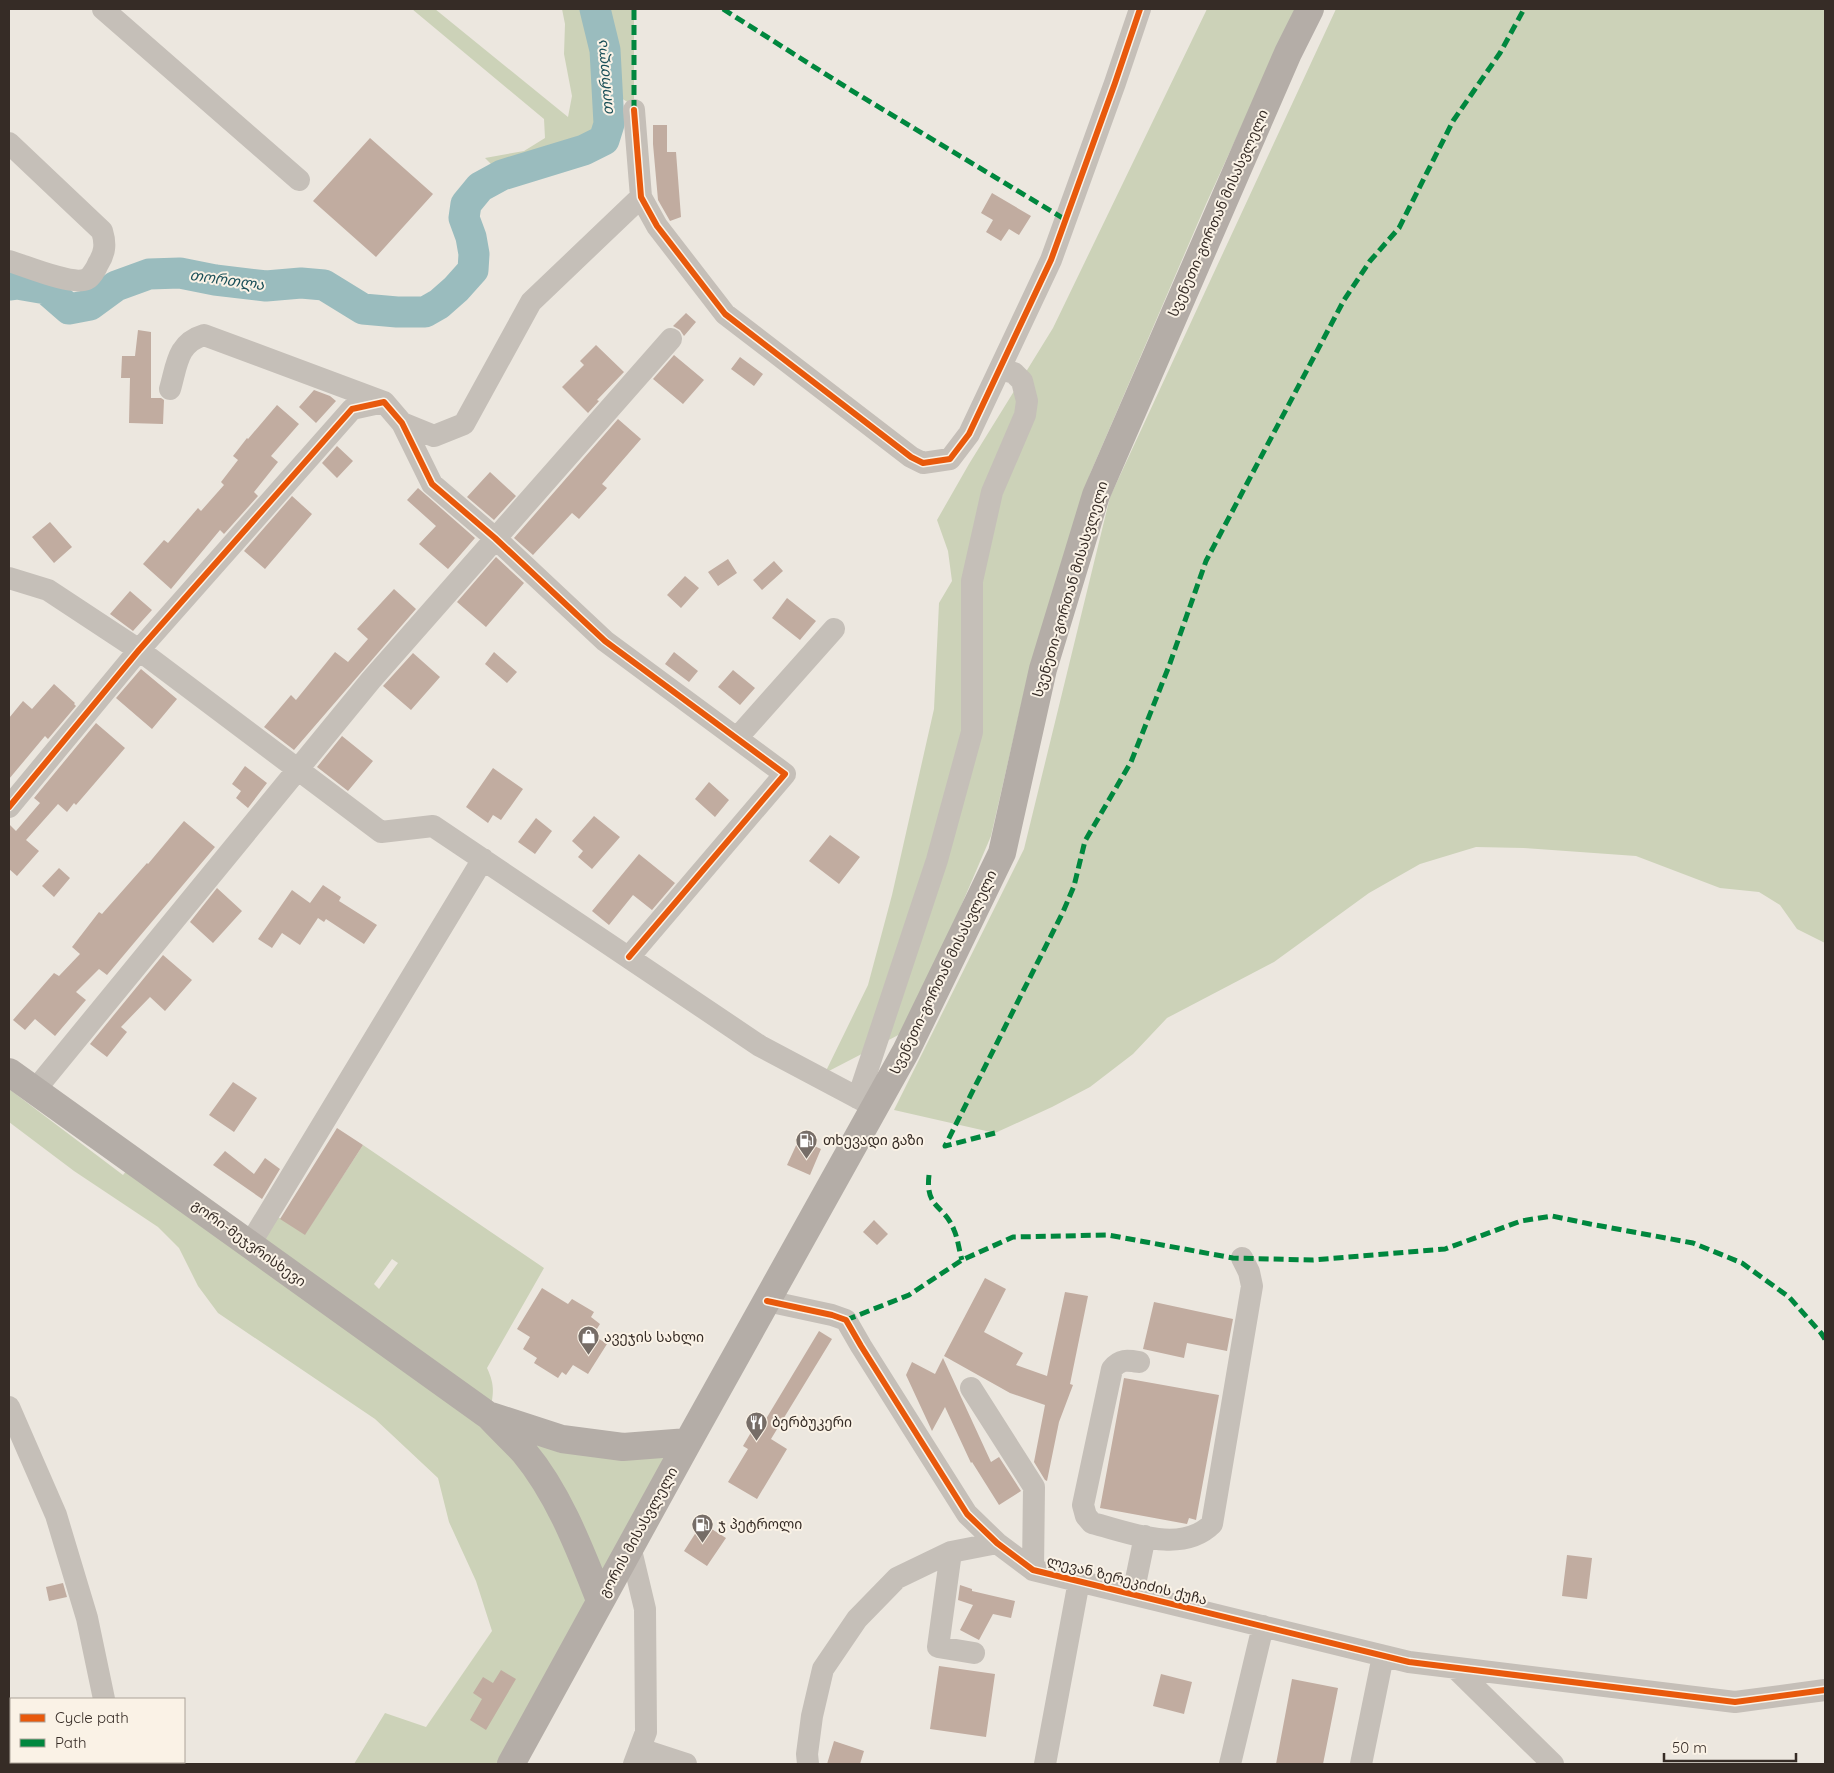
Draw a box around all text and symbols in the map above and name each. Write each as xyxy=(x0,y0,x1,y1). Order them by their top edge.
water label: თორთლა xyxy=(592,39,617,116)
street label: სვენეთი-გორთან მისასვლელი xyxy=(1164,107,1272,319)
water label: თორთლა xyxy=(189,265,266,294)
street label: სვენეთი-გორთან მისასვლელი xyxy=(1028,479,1112,699)
street label: სვენეთი-გორთან მისასვლელი xyxy=(886,867,1000,1077)
fuel station icon: თხევადი გაზი xyxy=(795,1128,819,1159)
place label: თხევადი გაზი xyxy=(823,1131,924,1149)
street label: გორი-მეჯვრისხევი xyxy=(188,1195,310,1291)
shop icon: ავეჯის სახლი xyxy=(576,1325,600,1356)
place label: ავეჯის სახლი xyxy=(604,1328,704,1346)
restaurant icon: ბერბუკერი xyxy=(744,1410,768,1441)
place label: ბერბუკერი xyxy=(772,1413,852,1431)
street label: გორის მისასვლელი xyxy=(595,1464,681,1600)
fuel station icon: ჯ პეტროლი xyxy=(690,1512,714,1543)
place label: ჯ პეტროლი xyxy=(718,1515,802,1533)
street label: ლევან ზერეკიძის ქუჩა xyxy=(1045,1551,1209,1609)
legend xyxy=(10,1698,185,1763)
text: Cycle path xyxy=(55,1708,129,1727)
scale bar xyxy=(1664,1730,1796,1762)
text: Path xyxy=(55,1733,87,1752)
text: 50 m xyxy=(1672,1738,1707,1757)

